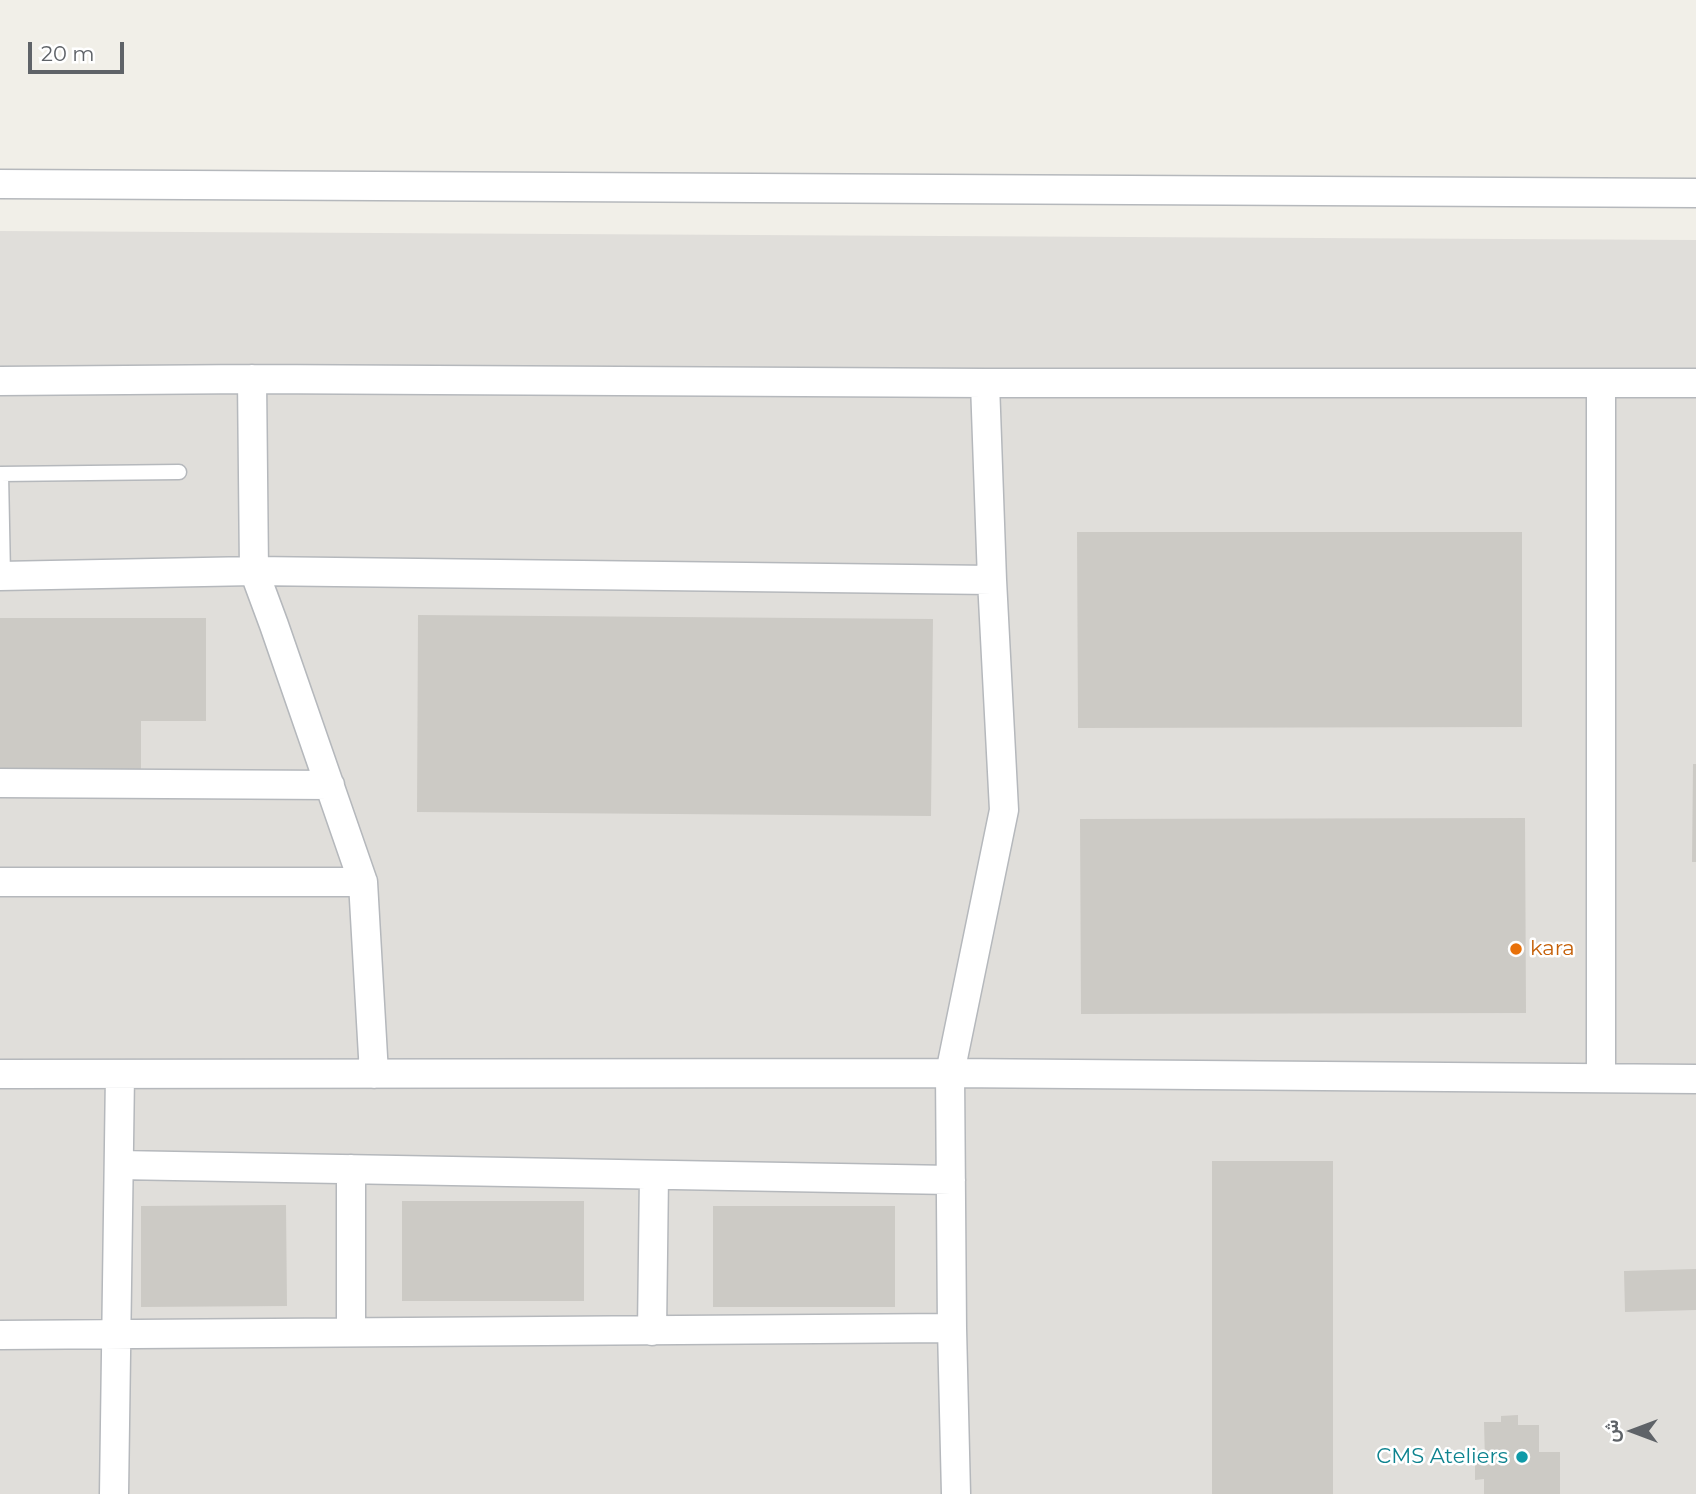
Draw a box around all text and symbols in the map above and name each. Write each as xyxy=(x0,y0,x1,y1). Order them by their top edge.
scale bar xyxy=(32,28,128,72)
text: 20 m xyxy=(41,41,95,66)
place label: kara xyxy=(1530,936,1575,962)
marker: kara xyxy=(1508,941,1524,957)
north arrow xyxy=(1598,1396,1668,1466)
text: ش xyxy=(1600,1420,1623,1442)
place label: CMS Ateliers xyxy=(1376,1444,1508,1470)
marker: CMS Ateliers xyxy=(1514,1449,1530,1465)

